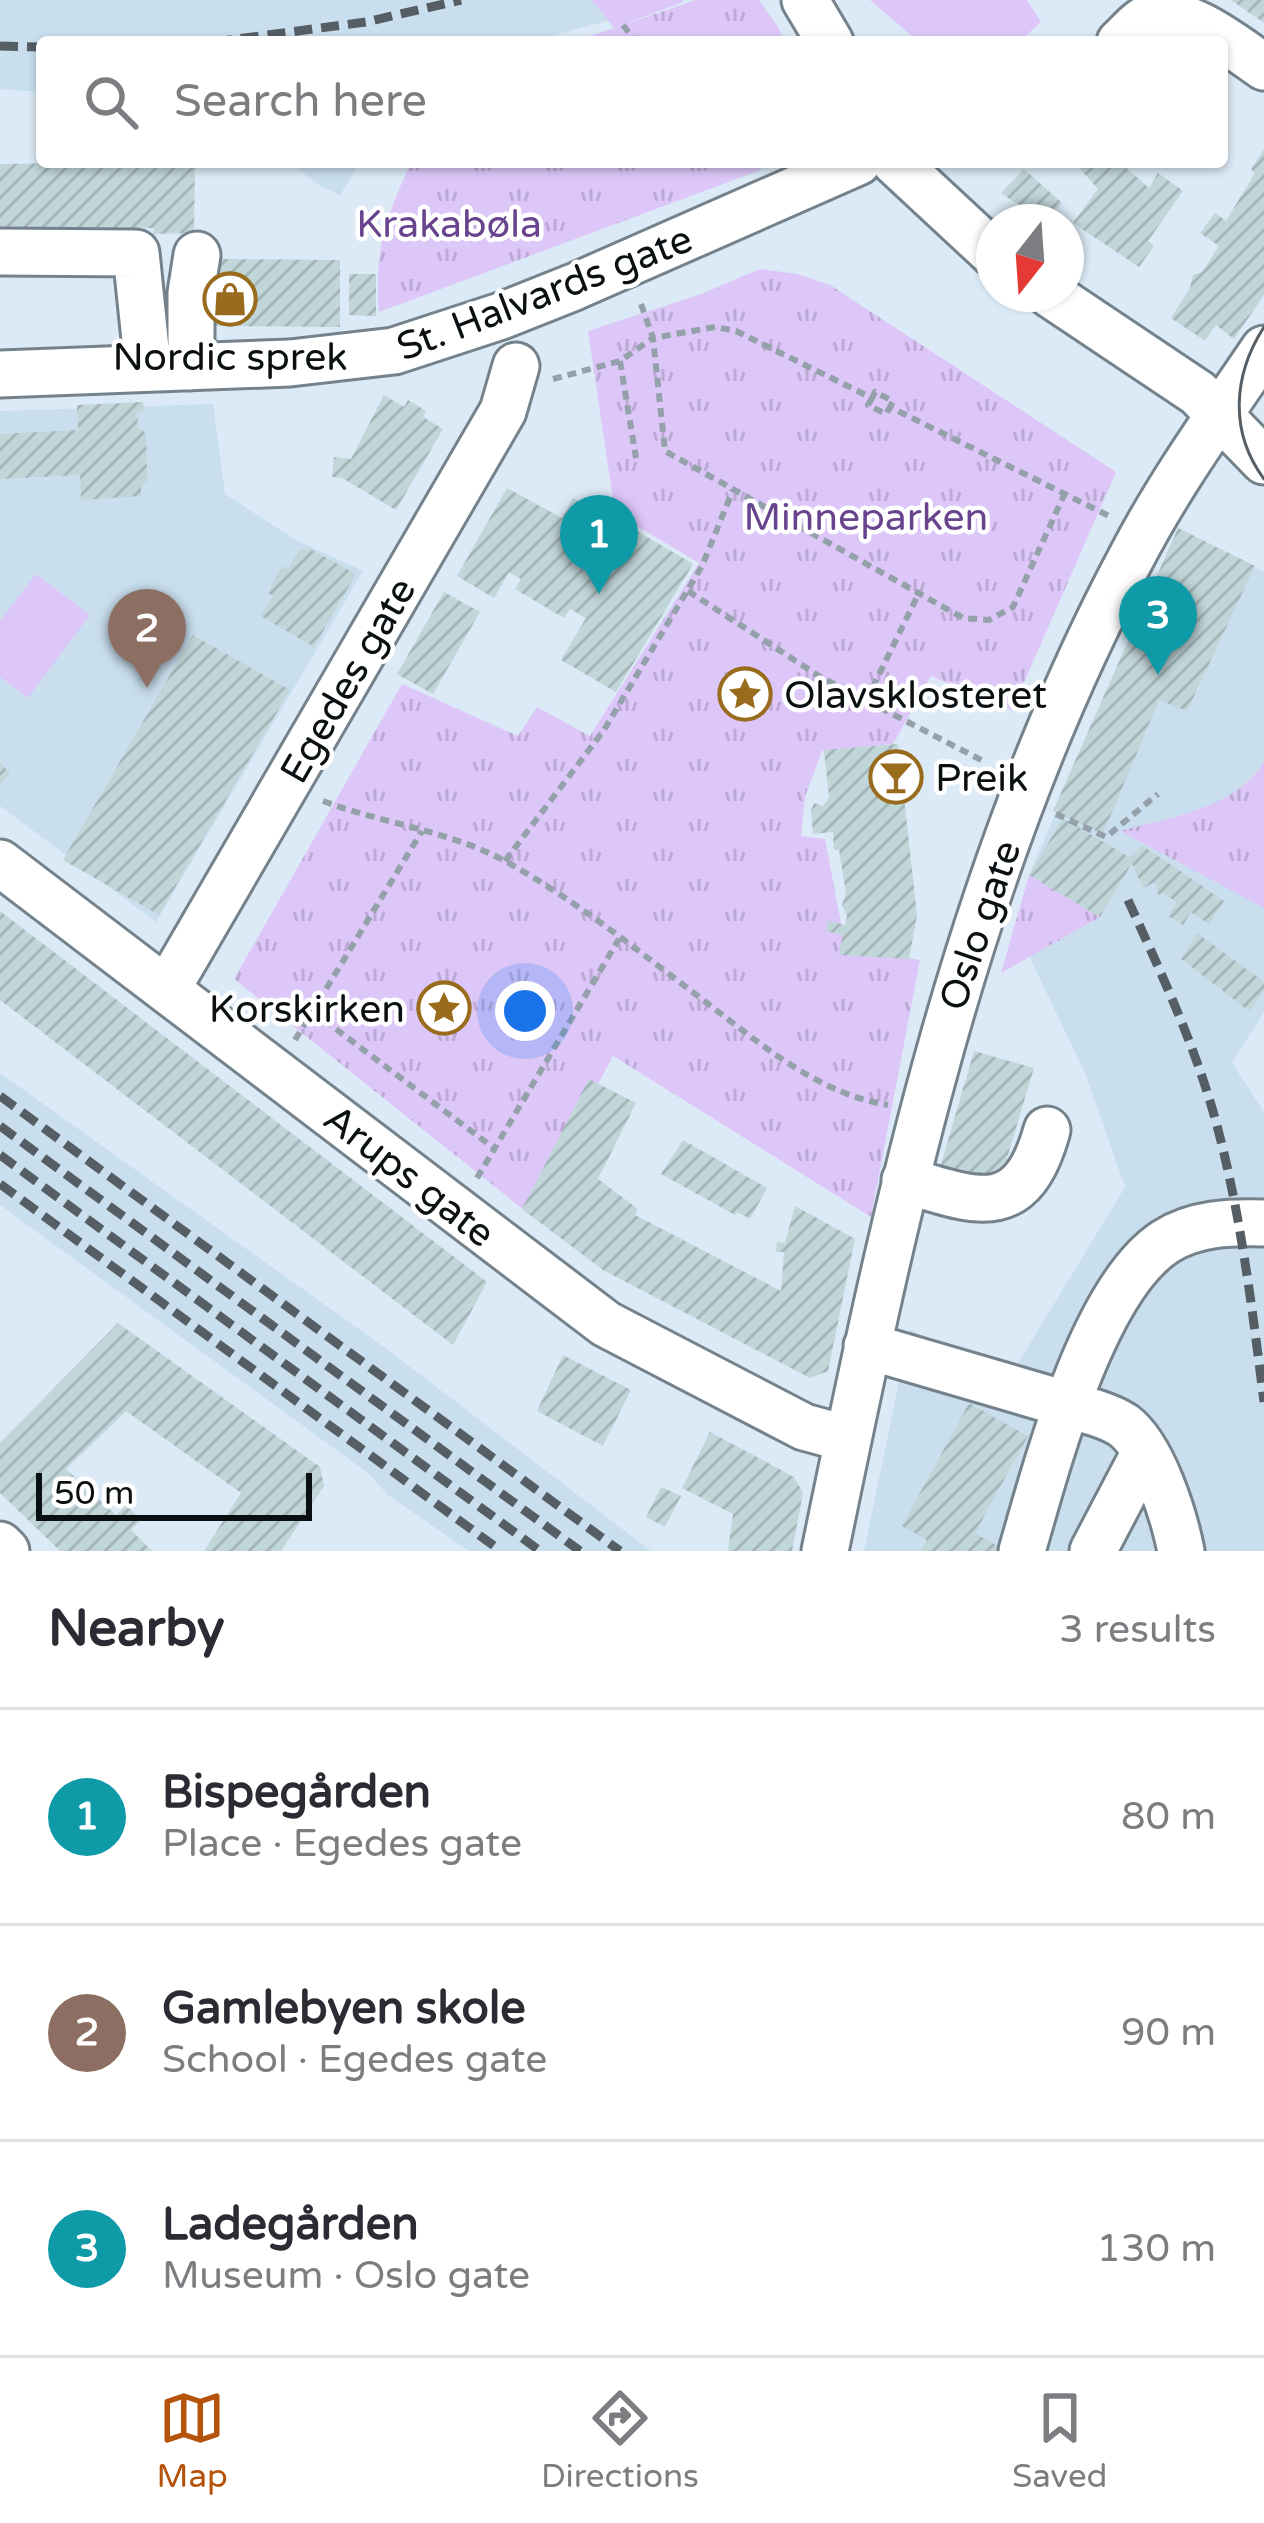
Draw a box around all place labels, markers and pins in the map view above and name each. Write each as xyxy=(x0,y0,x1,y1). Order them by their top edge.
shop icon: Nordic sprek xyxy=(202,271,258,327)
place label: Nordic sprek xyxy=(112,334,348,381)
pin: 1 xyxy=(560,495,638,594)
pin: 3 xyxy=(1119,576,1197,675)
pin: 2 xyxy=(108,589,186,688)
place icon: Olavsklosteret xyxy=(717,666,773,722)
place label: Olavsklosteret xyxy=(784,672,1047,719)
bar icon: Preik xyxy=(868,749,924,805)
place label: Preik xyxy=(935,755,1028,802)
place icon: Korskirken xyxy=(416,980,472,1036)
place label: Korskirken xyxy=(209,986,405,1033)

